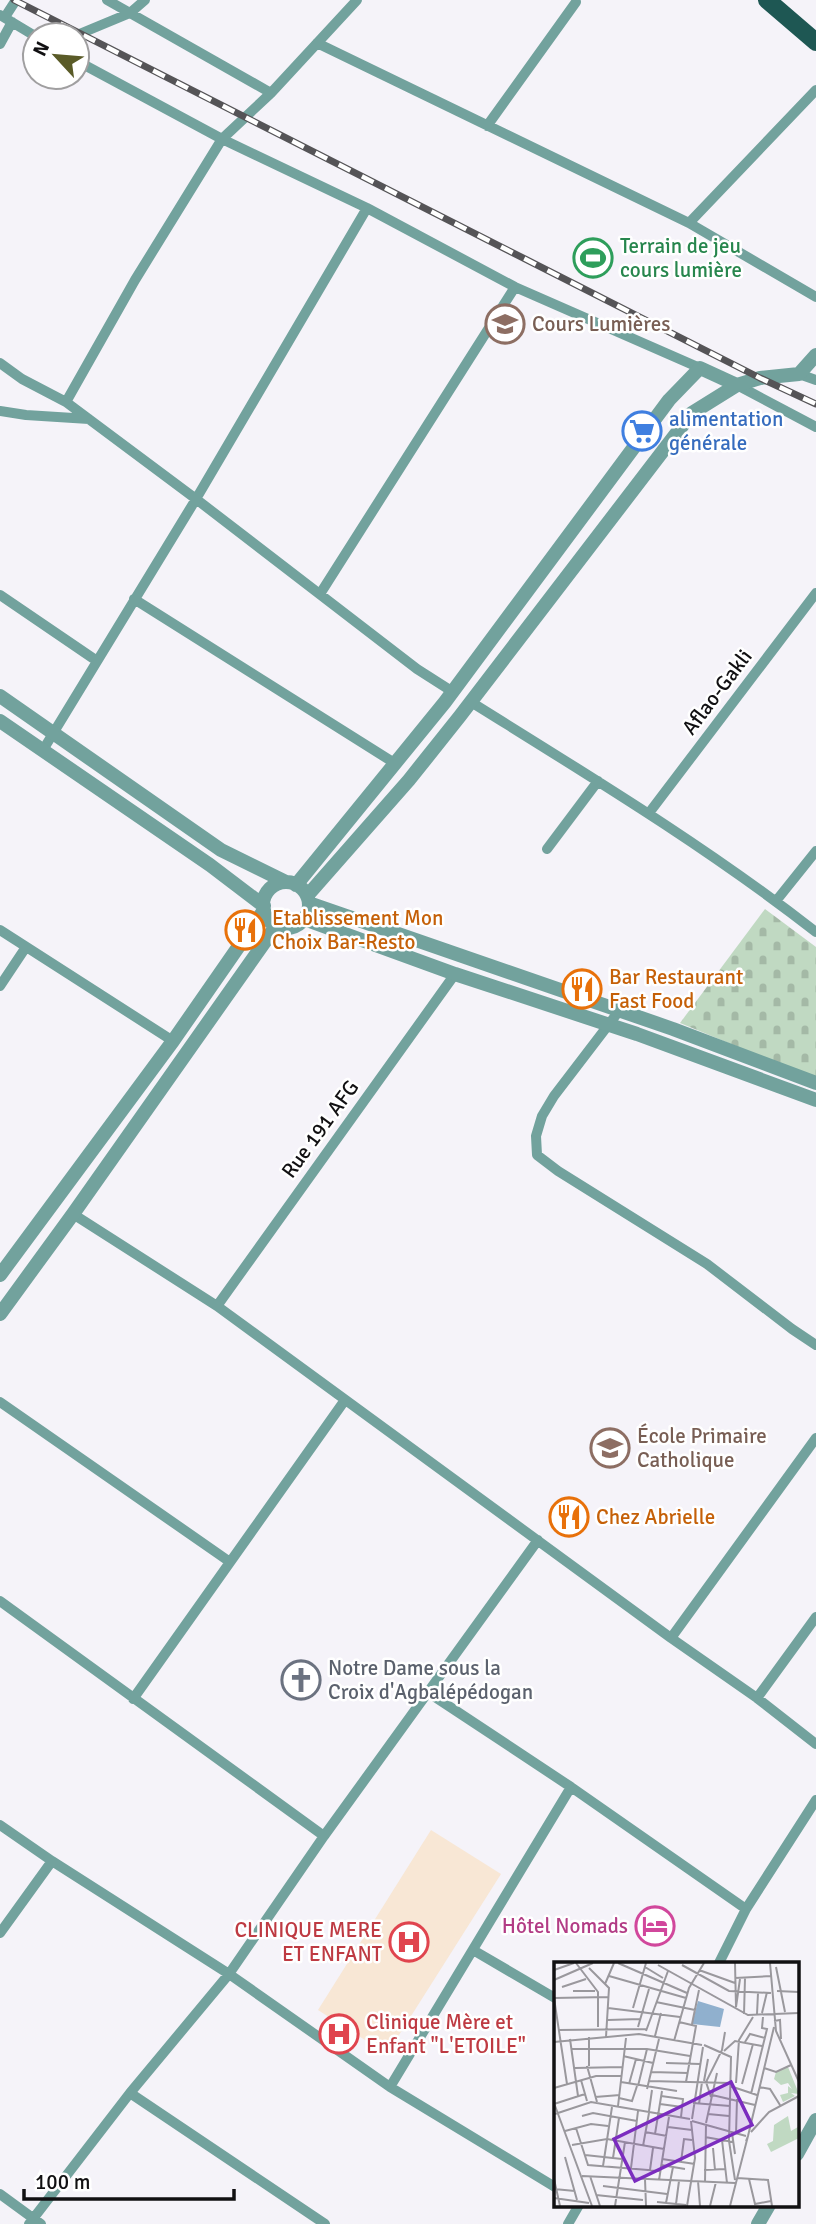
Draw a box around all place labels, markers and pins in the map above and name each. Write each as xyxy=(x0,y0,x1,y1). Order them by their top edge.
place label: Terrain de jeu cours lumière xyxy=(620,233,742,283)
sports icon: Terrain de jeu cours lumière xyxy=(572,237,614,279)
school or university icon: Cours Lumières xyxy=(484,303,526,345)
place label: Cours Lumières xyxy=(532,311,670,337)
place label: alimentation générale xyxy=(669,406,783,456)
supermarket icon: alimentation générale xyxy=(621,410,663,452)
place label: Etablissement Mon Choix Bar-Resto xyxy=(272,905,443,955)
restaurant icon: Etablissement Mon Choix Bar-Resto xyxy=(224,909,266,951)
place label: Bar Restaurant Fast Food xyxy=(609,964,743,1014)
restaurant icon: Bar Restaurant Fast Food xyxy=(561,968,603,1010)
place label: École Primaire Catholique xyxy=(637,1423,767,1473)
school or university icon: École Primaire Catholique xyxy=(589,1427,631,1469)
restaurant icon: Chez Abrielle xyxy=(548,1496,590,1538)
place label: Chez Abrielle xyxy=(596,1504,715,1530)
place label: Notre Dame sous la Croix d'Agbalépédogan xyxy=(328,1655,533,1705)
church icon: Notre Dame sous la Croix d'Agbalépédogan xyxy=(280,1659,322,1701)
hotel icon: Hôtel Nomads xyxy=(634,1905,676,1947)
place label: Hôtel Nomads xyxy=(502,1913,628,1939)
place label: CLINIQUE MERE ET ENFANT xyxy=(234,1917,383,1967)
hospital icon: CLINIQUE MERE ET ENFANT xyxy=(388,1921,430,1963)
place label: Clinique Mère et Enfant "L'ETOILE" xyxy=(366,2009,526,2059)
hospital icon: Clinique Mère et Enfant "L'ETOILE" xyxy=(318,2013,360,2055)

